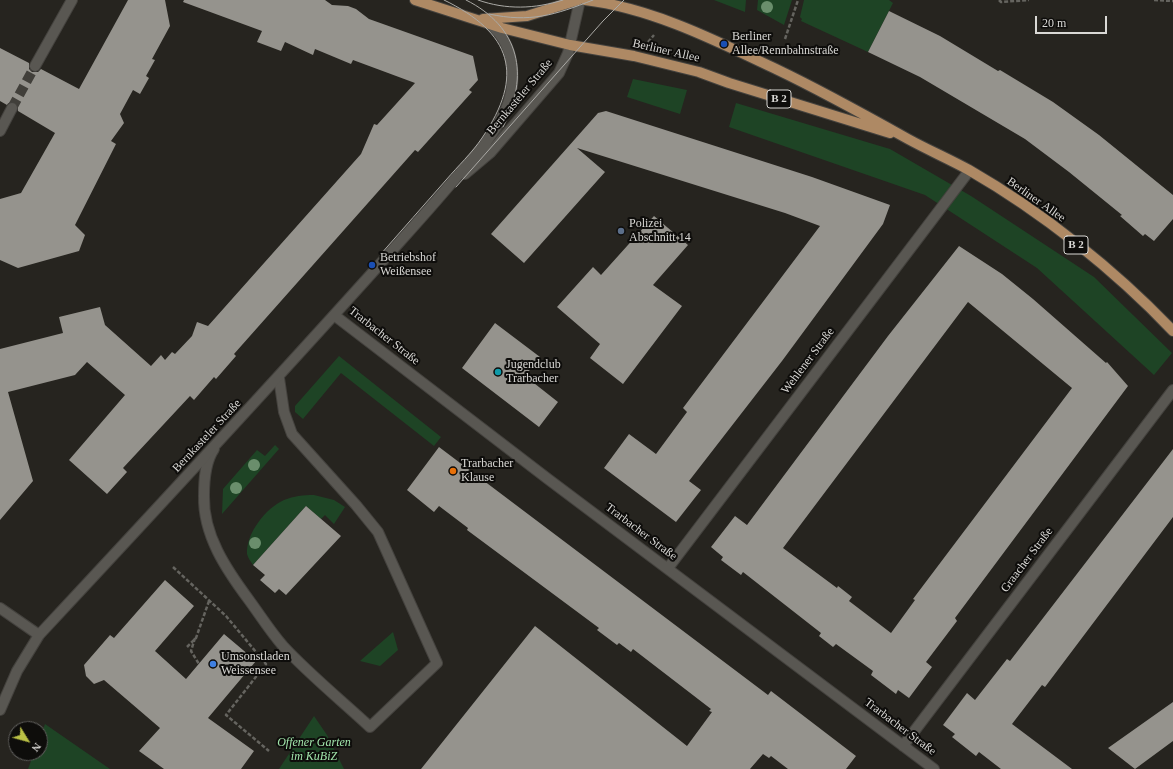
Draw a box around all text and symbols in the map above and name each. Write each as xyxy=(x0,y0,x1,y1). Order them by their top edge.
scale bar xyxy=(1037,8,1109,34)
text: 20 m xyxy=(1042,16,1066,30)
place label: Berliner Allee/Rennbahnstraße xyxy=(732,30,839,58)
street label: Berliner Allee xyxy=(631,36,701,66)
marker: Berliner Allee/Rennbahnstraße xyxy=(719,39,729,49)
street label: Bernkasteler Straße xyxy=(484,56,556,138)
road number: B 2 xyxy=(767,90,791,108)
street label: Berliner Allee xyxy=(1004,175,1068,225)
place label: Polizei Abschnitt 14 xyxy=(629,217,691,245)
marker: Polizei Abschnitt 14 xyxy=(616,226,626,236)
road number: B 2 xyxy=(1064,236,1088,254)
place label: Betriebshof Weißensee xyxy=(380,251,436,279)
marker: Betriebshof Weißensee xyxy=(367,260,377,270)
street label: Trarbacher Straße xyxy=(346,304,422,368)
street label: Wehlener Straße xyxy=(778,325,838,397)
place label: Jugendclub Trarbacher xyxy=(506,358,561,386)
marker: Jugendclub Trarbacher xyxy=(493,367,503,377)
street label: Bernkasteler Straße xyxy=(170,397,244,475)
place label: Trarbacher Klause xyxy=(461,457,513,485)
marker: Trarbacher Klause xyxy=(448,466,458,476)
street label: Trarbacher Straße xyxy=(602,500,680,564)
street label: Graacher Straße xyxy=(998,525,1056,595)
place label: Umsonstladen Weissensee xyxy=(221,650,290,678)
marker: Umsonstladen Weissensee xyxy=(208,659,218,669)
street label: Trarbacher Straße xyxy=(861,695,939,759)
north arrow xyxy=(8,721,48,761)
park label: Offener Garten im KuBiZ xyxy=(277,736,351,764)
text: N xyxy=(30,741,44,754)

